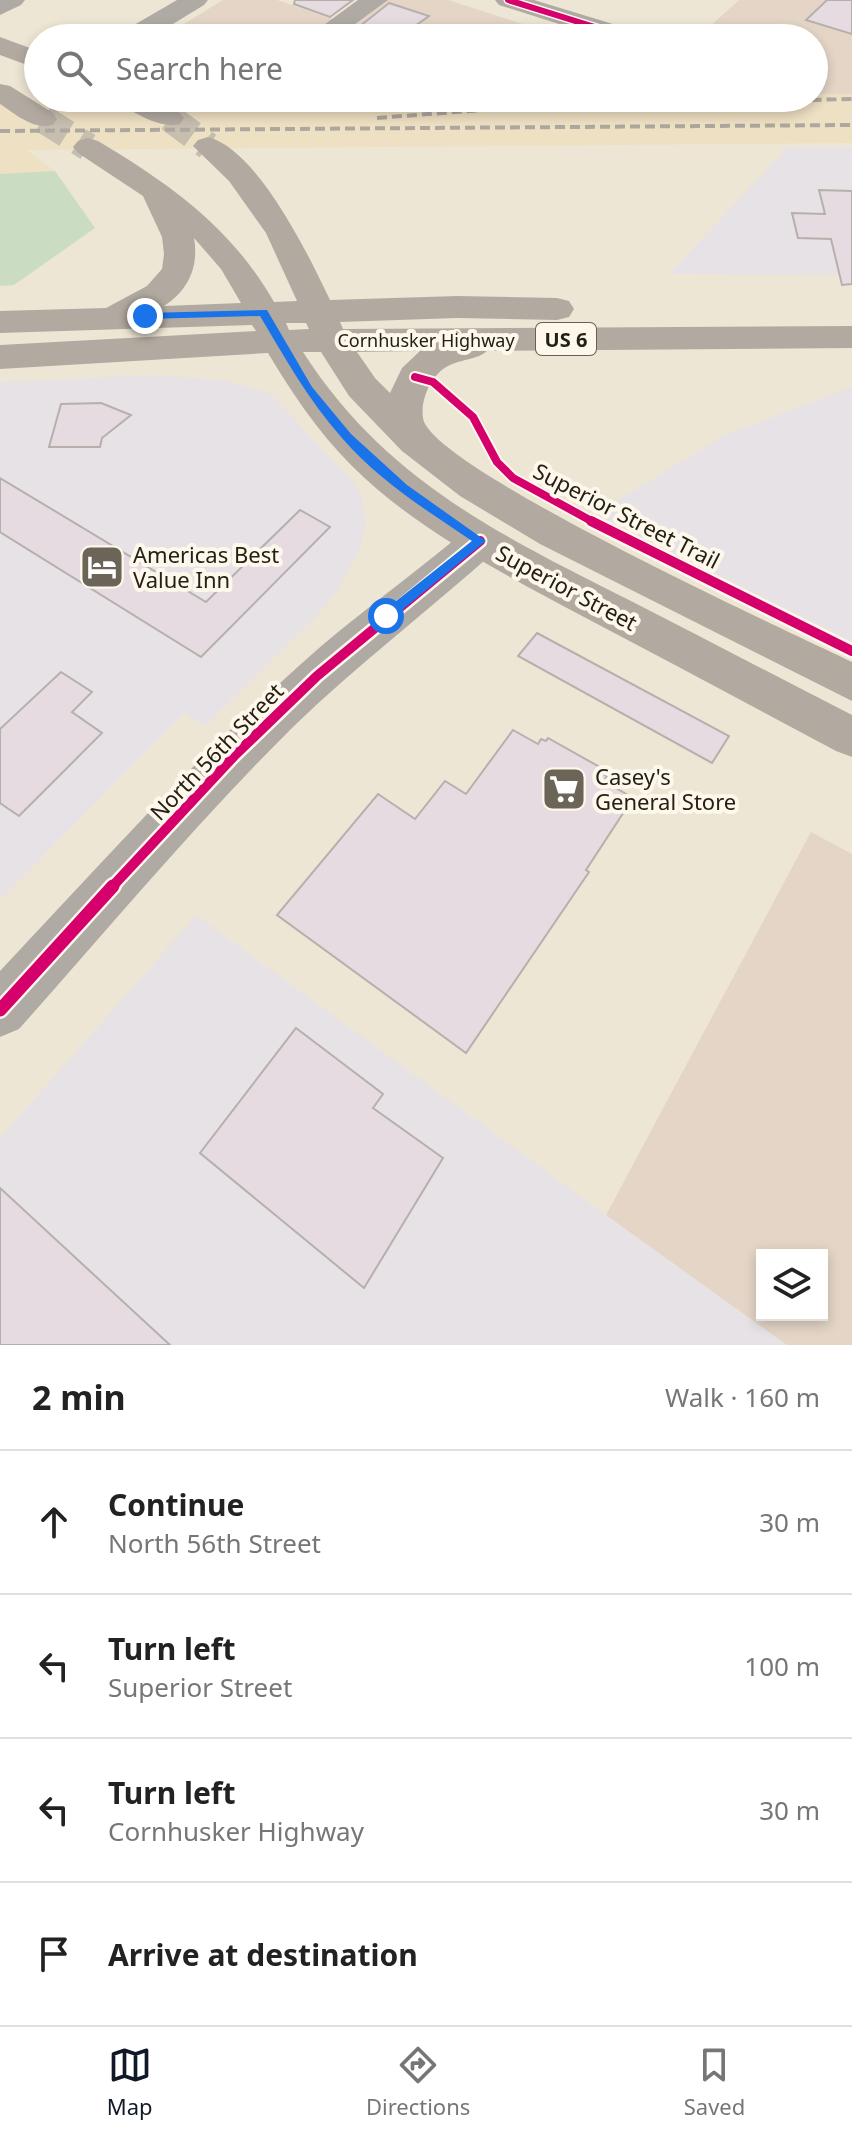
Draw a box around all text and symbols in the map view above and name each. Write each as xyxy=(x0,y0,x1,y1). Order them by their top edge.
search box xyxy=(24,24,828,112)
icon: search xyxy=(52,46,96,90)
text: Search here xyxy=(116,48,283,89)
route end xyxy=(127,298,163,334)
road number: US 6 xyxy=(536,323,596,355)
street label: Cornhusker Highway xyxy=(337,328,515,352)
street label: Superior Street Trail xyxy=(529,455,725,575)
street label: Superior Street xyxy=(491,537,643,637)
place label: Americas Best Value Inn xyxy=(133,539,279,594)
hotel icon: Americas Best Value Inn xyxy=(78,543,126,591)
route start xyxy=(368,598,404,634)
street label: North 56th Street xyxy=(143,676,289,826)
place label: Casey's General Store xyxy=(595,761,736,816)
supermarket icon: Casey's General Store xyxy=(540,765,588,813)
map controls xyxy=(756,1249,828,1321)
button: layers xyxy=(756,1249,828,1321)
text: 2 min xyxy=(32,1374,126,1420)
text: Walk · 160 m xyxy=(665,1379,820,1415)
text: Continue xyxy=(108,1484,244,1525)
icon: ahead xyxy=(32,1500,76,1544)
text: 30 m xyxy=(759,1504,820,1540)
text: North 56th Street xyxy=(108,1525,321,1561)
text: Turn left xyxy=(108,1628,236,1669)
icon: left xyxy=(32,1644,76,1688)
text: 100 m xyxy=(744,1648,820,1684)
text: Superior Street xyxy=(108,1669,292,1705)
text: Turn left xyxy=(108,1772,236,1813)
icon: left xyxy=(32,1788,76,1832)
text: 30 m xyxy=(759,1792,820,1828)
text: Cornhusker Highway xyxy=(108,1813,364,1849)
icon: arrive xyxy=(32,1932,76,1976)
text: Arrive at destination xyxy=(108,1934,418,1975)
tab: Map xyxy=(107,2043,153,2121)
tab: Directions xyxy=(366,2043,470,2121)
tab: Saved xyxy=(684,2043,745,2121)

